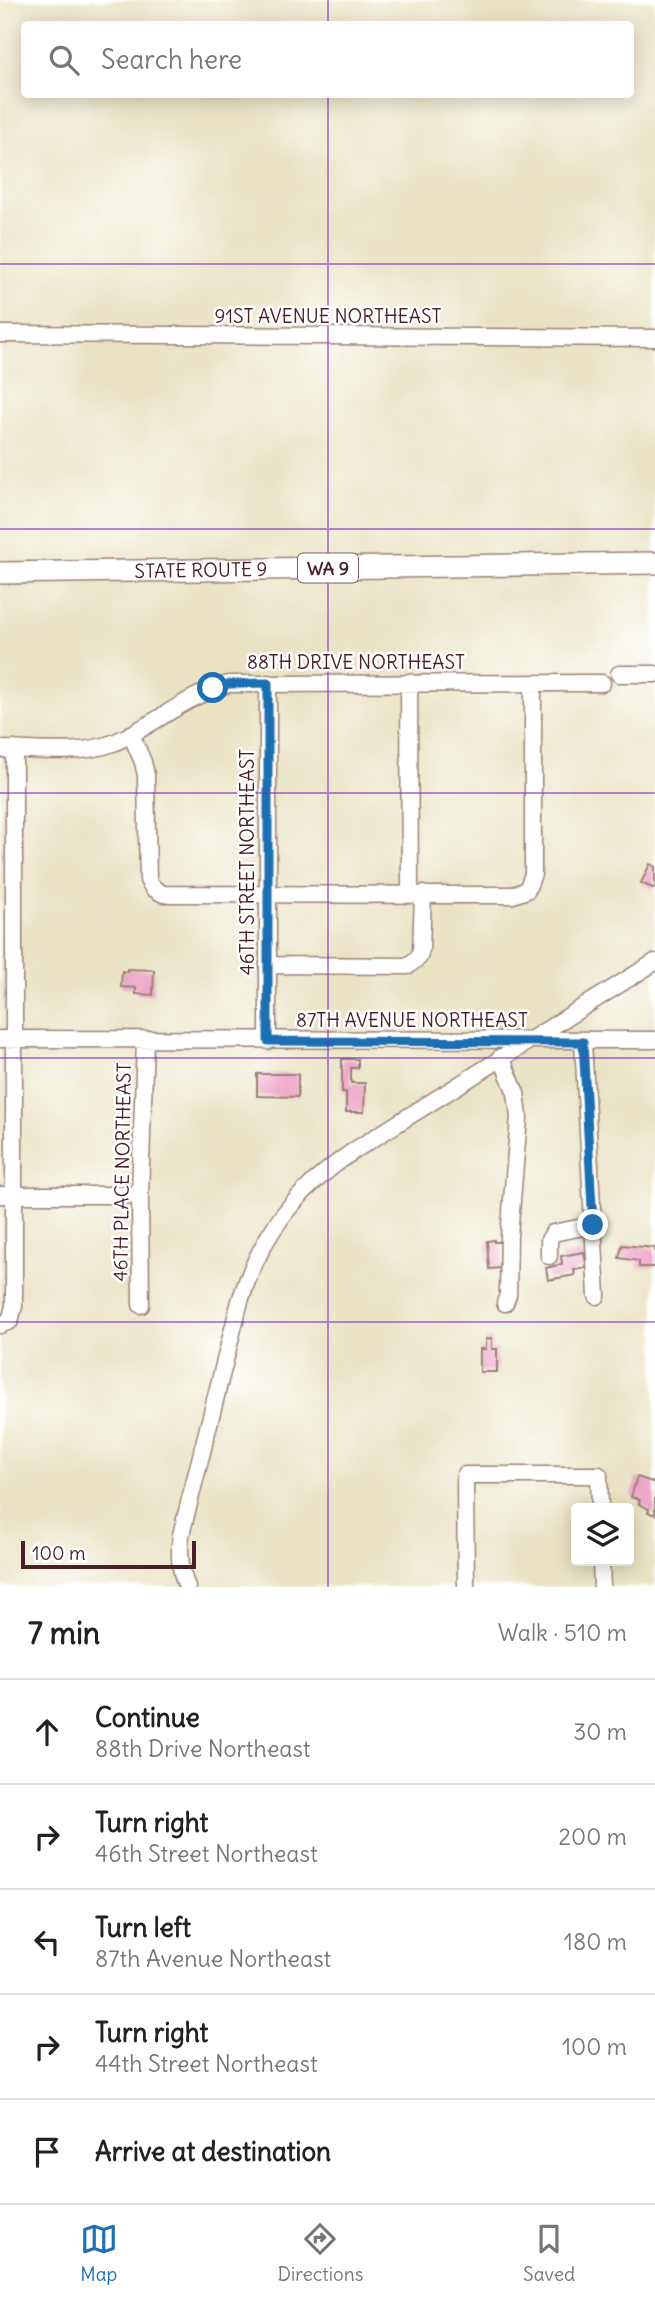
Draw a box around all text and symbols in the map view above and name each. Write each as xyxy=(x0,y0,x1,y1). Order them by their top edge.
search box xyxy=(21,21,634,98)
icon: search xyxy=(45,41,83,79)
text: Search here xyxy=(101,43,242,76)
street label: 91ST AVENUE NORTHEAST xyxy=(215,304,442,328)
road number: WA 9 xyxy=(298,554,358,582)
street label: STATE ROUTE 9 xyxy=(134,557,268,583)
street label: 88TH DRIVE NORTHEAST xyxy=(247,650,465,674)
route start xyxy=(197,672,228,703)
street label: 46TH STREET NORTHEAST xyxy=(235,749,259,975)
street label: 87TH AVENUE NORTHEAST xyxy=(296,1008,528,1032)
street label: 46TH PLACE NORTHEAST xyxy=(108,1062,136,1282)
route end xyxy=(577,1209,608,1240)
map controls xyxy=(571,1503,634,1566)
button: layers xyxy=(571,1503,634,1566)
scale bar xyxy=(21,1538,196,1570)
text: 100 m xyxy=(32,1541,86,1565)
text: 7 min xyxy=(28,1614,100,1652)
text: Walk · 510 m xyxy=(498,1618,627,1647)
text: Continue xyxy=(95,1701,200,1734)
icon: ahead xyxy=(28,1713,66,1751)
text: 30 m xyxy=(573,1717,627,1746)
text: 88th Drive Northeast xyxy=(95,1734,311,1763)
text: Turn right xyxy=(95,1806,208,1839)
icon: right xyxy=(28,1818,66,1856)
text: 200 m xyxy=(558,1822,627,1851)
text: 46th Street Northeast xyxy=(95,1839,318,1868)
text: Turn left xyxy=(95,1911,191,1944)
icon: left xyxy=(28,1923,66,1961)
text: 180 m xyxy=(564,1927,627,1956)
text: 87th Avenue Northeast xyxy=(95,1944,331,1973)
text: Turn right xyxy=(95,2016,208,2049)
icon: right xyxy=(28,2028,66,2066)
text: 100 m xyxy=(562,2032,627,2061)
text: 44th Street Northeast xyxy=(95,2049,318,2078)
icon: arrive xyxy=(28,2133,66,2171)
text: Arrive at destination xyxy=(95,2135,331,2168)
tab: Map xyxy=(80,2220,118,2286)
tab: Directions xyxy=(278,2220,363,2286)
tab: Saved xyxy=(523,2220,575,2286)

